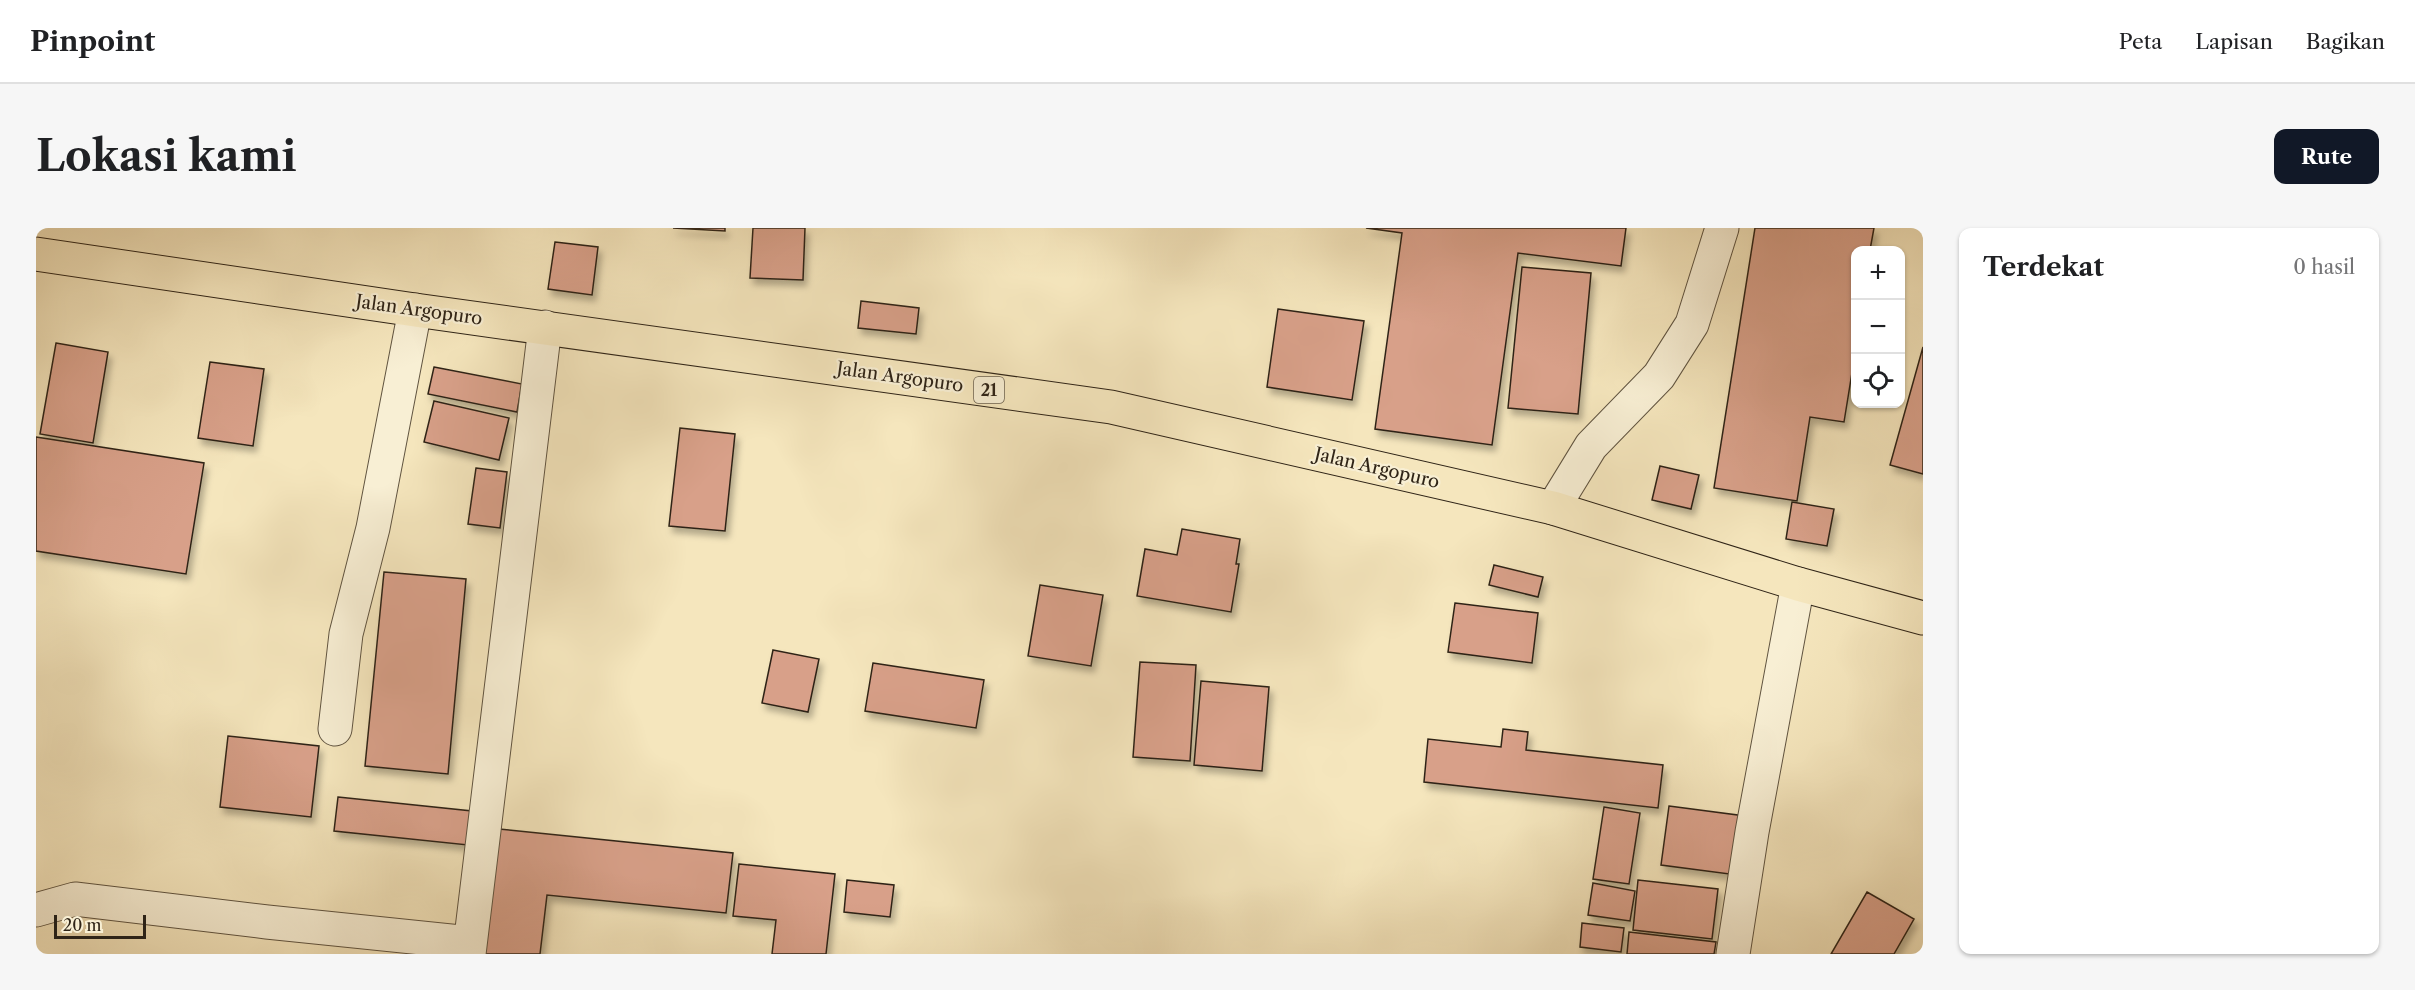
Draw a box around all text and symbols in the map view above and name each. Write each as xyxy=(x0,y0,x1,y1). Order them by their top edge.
text: Pinpoint xyxy=(30,24,155,58)
text: Peta xyxy=(2119,29,2162,54)
text: Lapisan xyxy=(2195,29,2273,54)
text: Bagikan xyxy=(2306,29,2385,54)
button: Rute xyxy=(2274,129,2379,184)
text: Lokasi kami xyxy=(36,130,297,182)
map controls xyxy=(1851,246,1905,408)
button: + xyxy=(1851,246,1905,300)
text: Terdekat xyxy=(1983,251,2104,283)
text: 0 hasil xyxy=(2293,255,2355,279)
street label: Jalan Argopuro xyxy=(351,290,484,330)
button: − xyxy=(1851,300,1905,354)
button: locate xyxy=(1851,354,1905,408)
street label: Jalan Argopuro xyxy=(832,357,965,397)
road number: 21 xyxy=(974,377,1004,403)
street label: Jalan Argopuro xyxy=(1309,442,1442,493)
scale bar xyxy=(54,912,146,940)
text: 20 m xyxy=(63,915,102,935)

